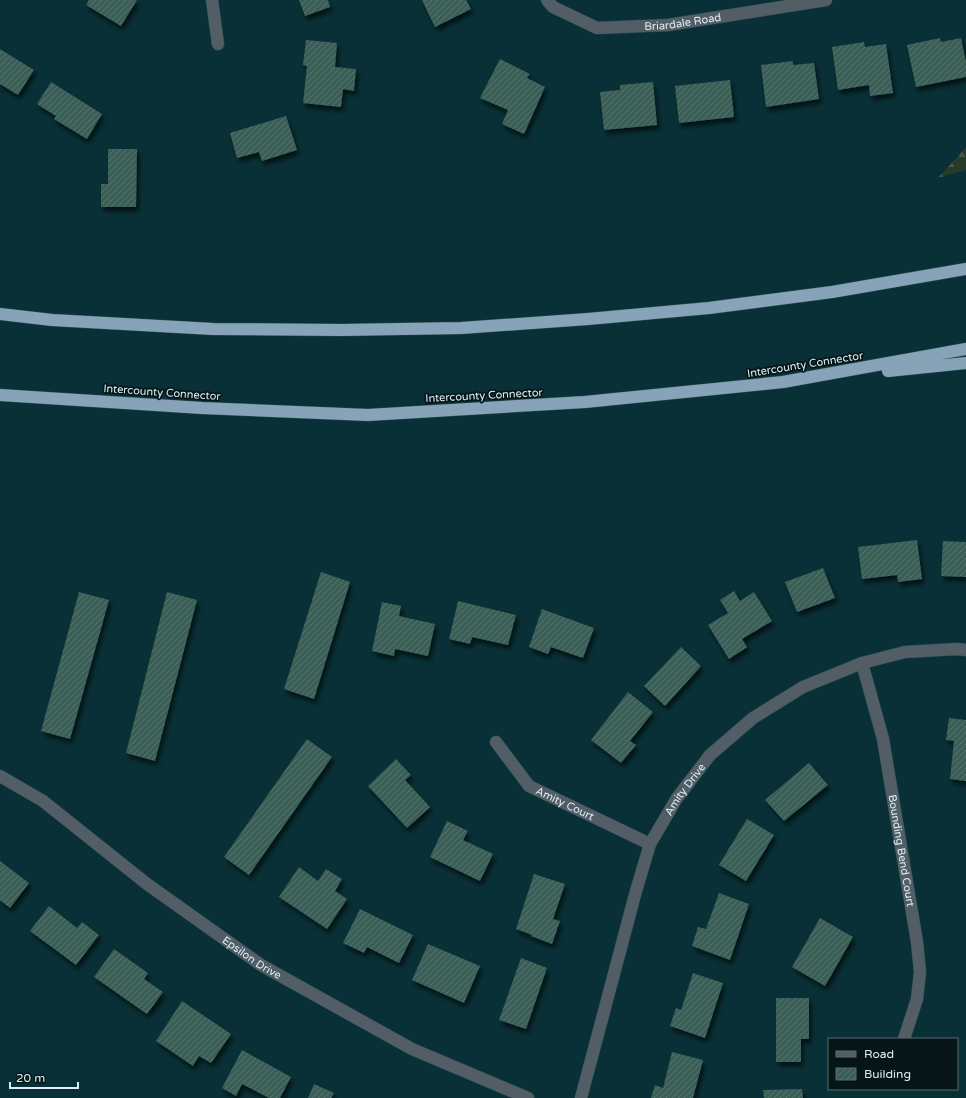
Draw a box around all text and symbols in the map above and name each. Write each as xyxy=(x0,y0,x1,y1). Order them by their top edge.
street label: Briardale Road xyxy=(644,11,722,33)
street label: Intercounty Connector xyxy=(746,349,865,380)
street label: Intercounty Connector xyxy=(103,382,222,403)
street label: Intercounty Connector xyxy=(425,386,544,405)
street label: Amity Drive xyxy=(662,761,708,818)
street label: Amity Court xyxy=(534,784,596,823)
street label: Bounding Bend Court xyxy=(885,794,917,908)
street label: Epsilon Drive xyxy=(220,934,283,982)
legend xyxy=(828,1038,958,1090)
text: Road xyxy=(864,1047,894,1061)
scale bar xyxy=(10,1064,78,1090)
text: Building xyxy=(864,1067,911,1081)
text: 20 m xyxy=(16,1071,45,1085)

